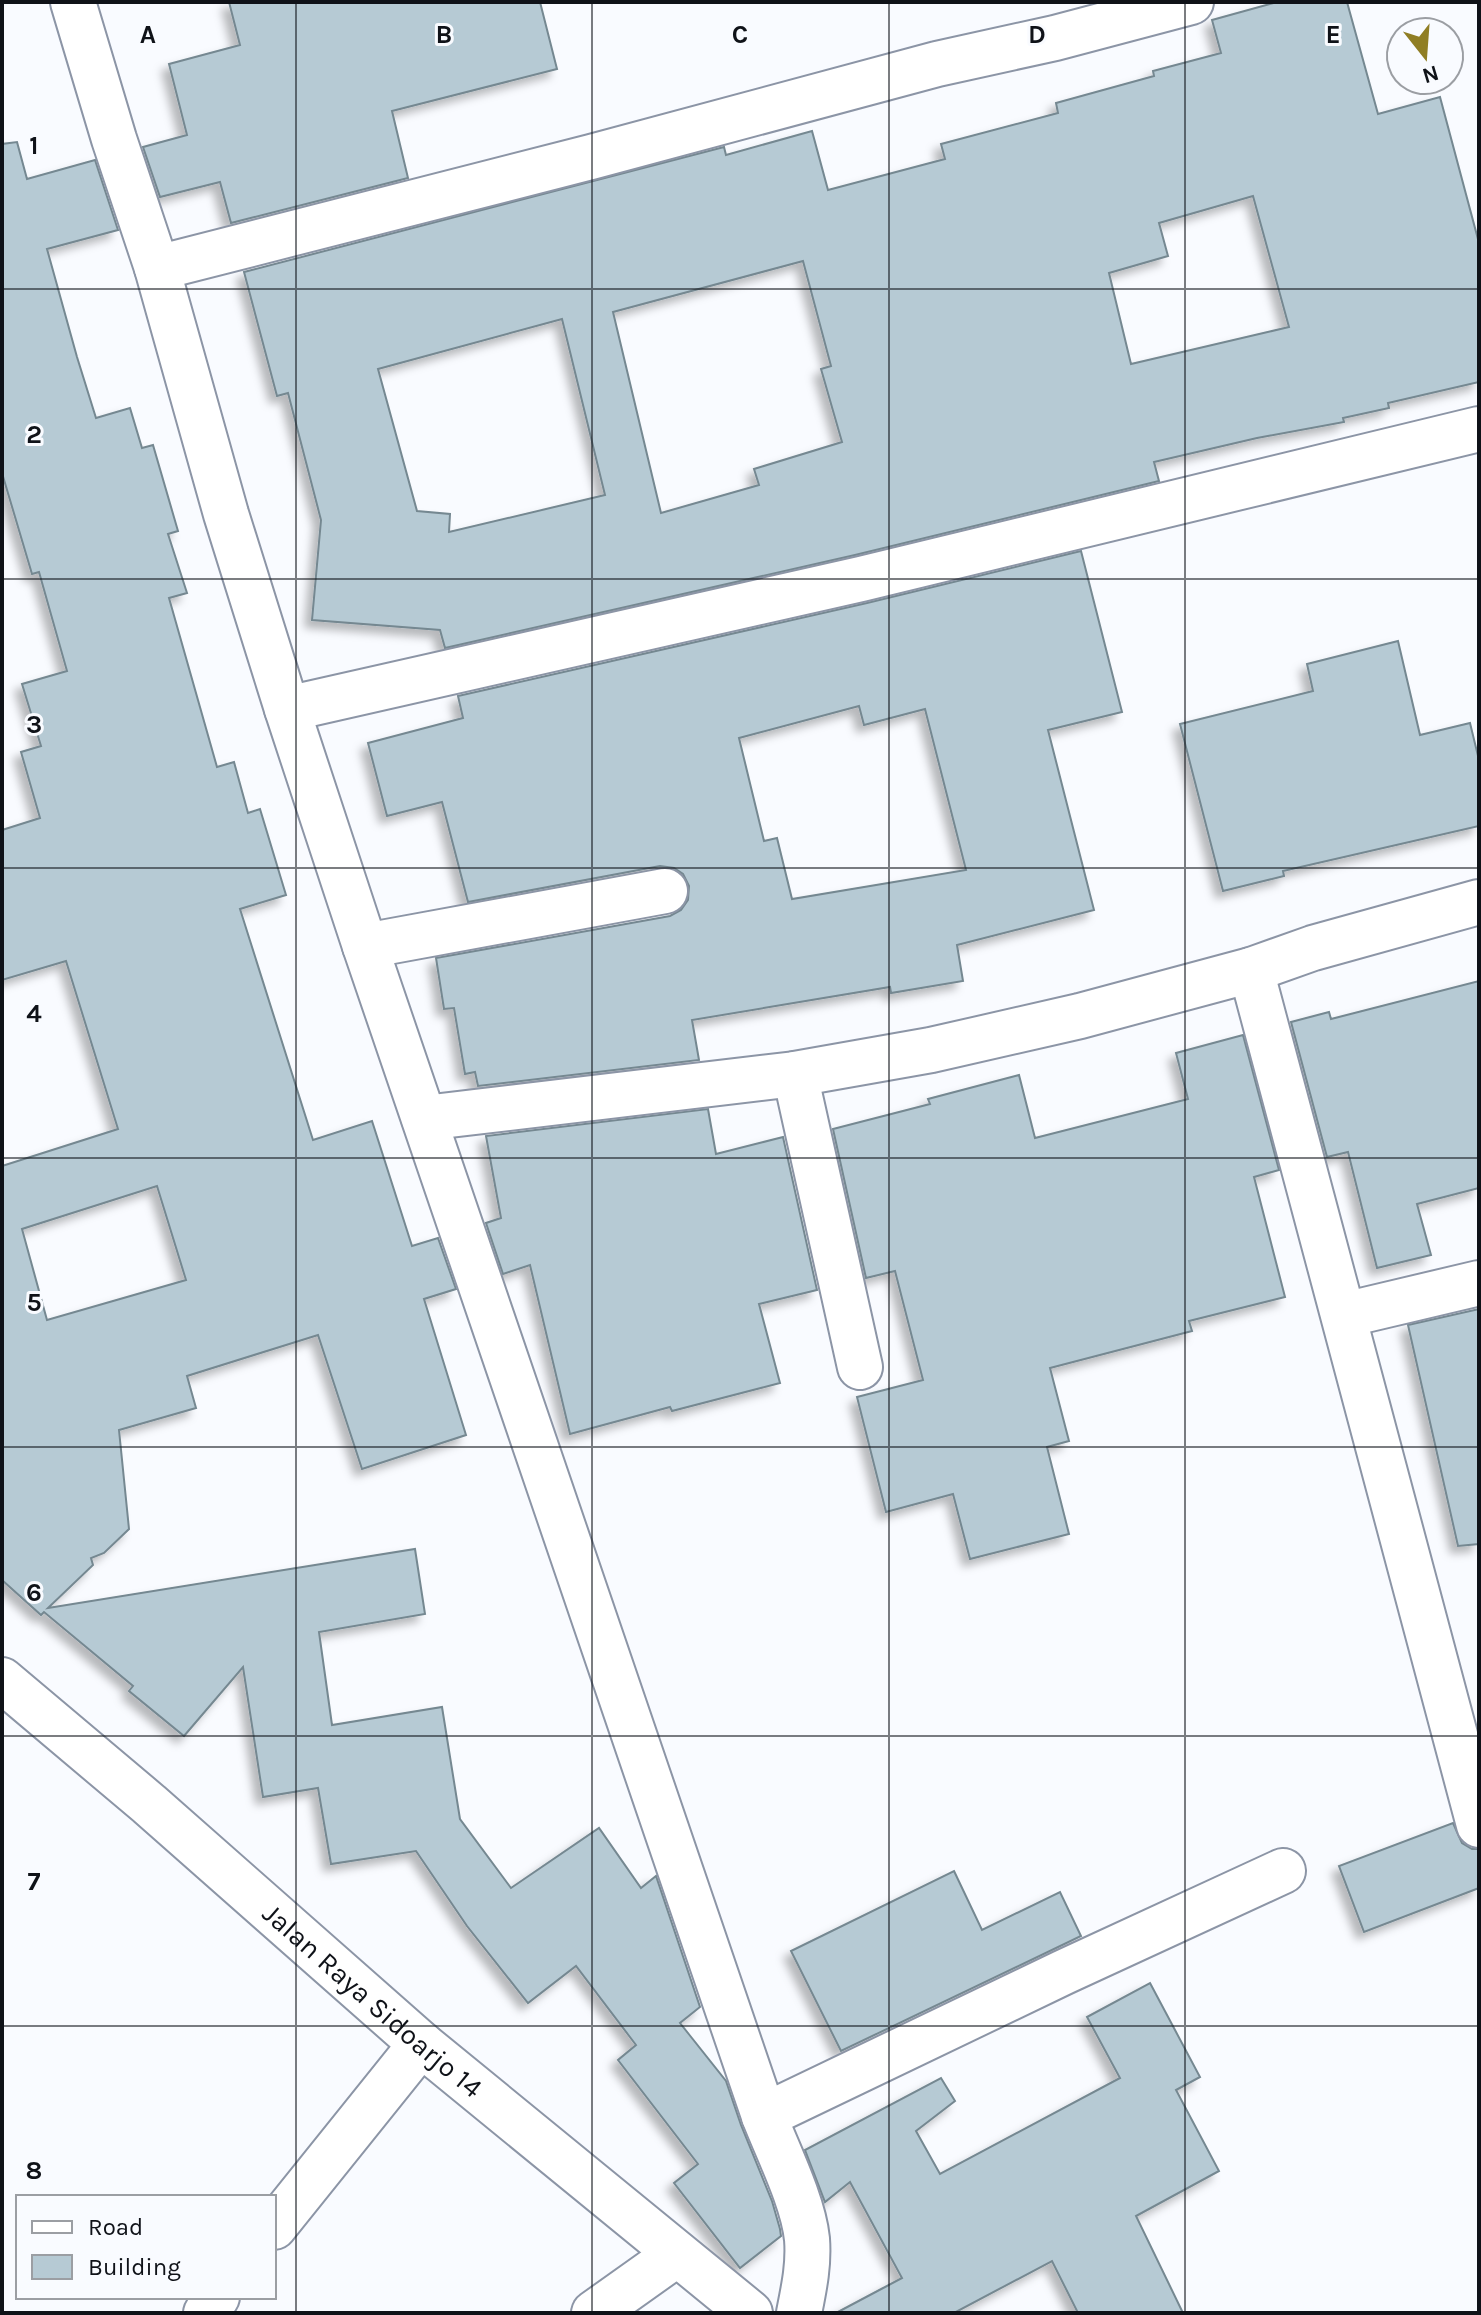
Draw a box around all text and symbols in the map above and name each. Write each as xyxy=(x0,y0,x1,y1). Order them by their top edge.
north arrow xyxy=(1385,16,1465,96)
text: A xyxy=(140,19,156,50)
text: B xyxy=(436,19,452,50)
text: C xyxy=(732,19,748,50)
text: D xyxy=(1028,19,1046,50)
text: E xyxy=(1325,19,1341,50)
text: N xyxy=(1419,59,1442,89)
text: 1 xyxy=(29,130,39,161)
text: 2 xyxy=(26,419,42,450)
text: 3 xyxy=(26,709,42,740)
text: 4 xyxy=(26,998,42,1029)
text: 5 xyxy=(26,1287,42,1318)
text: 6 xyxy=(26,1577,42,1608)
text: 7 xyxy=(28,1866,41,1897)
street label: Jalan Raya Sidoarjo 14 xyxy=(256,1896,489,2105)
text: 8 xyxy=(26,2155,42,2186)
legend xyxy=(16,2195,276,2299)
text: Road xyxy=(88,2213,143,2241)
text: Building xyxy=(88,2253,181,2281)

